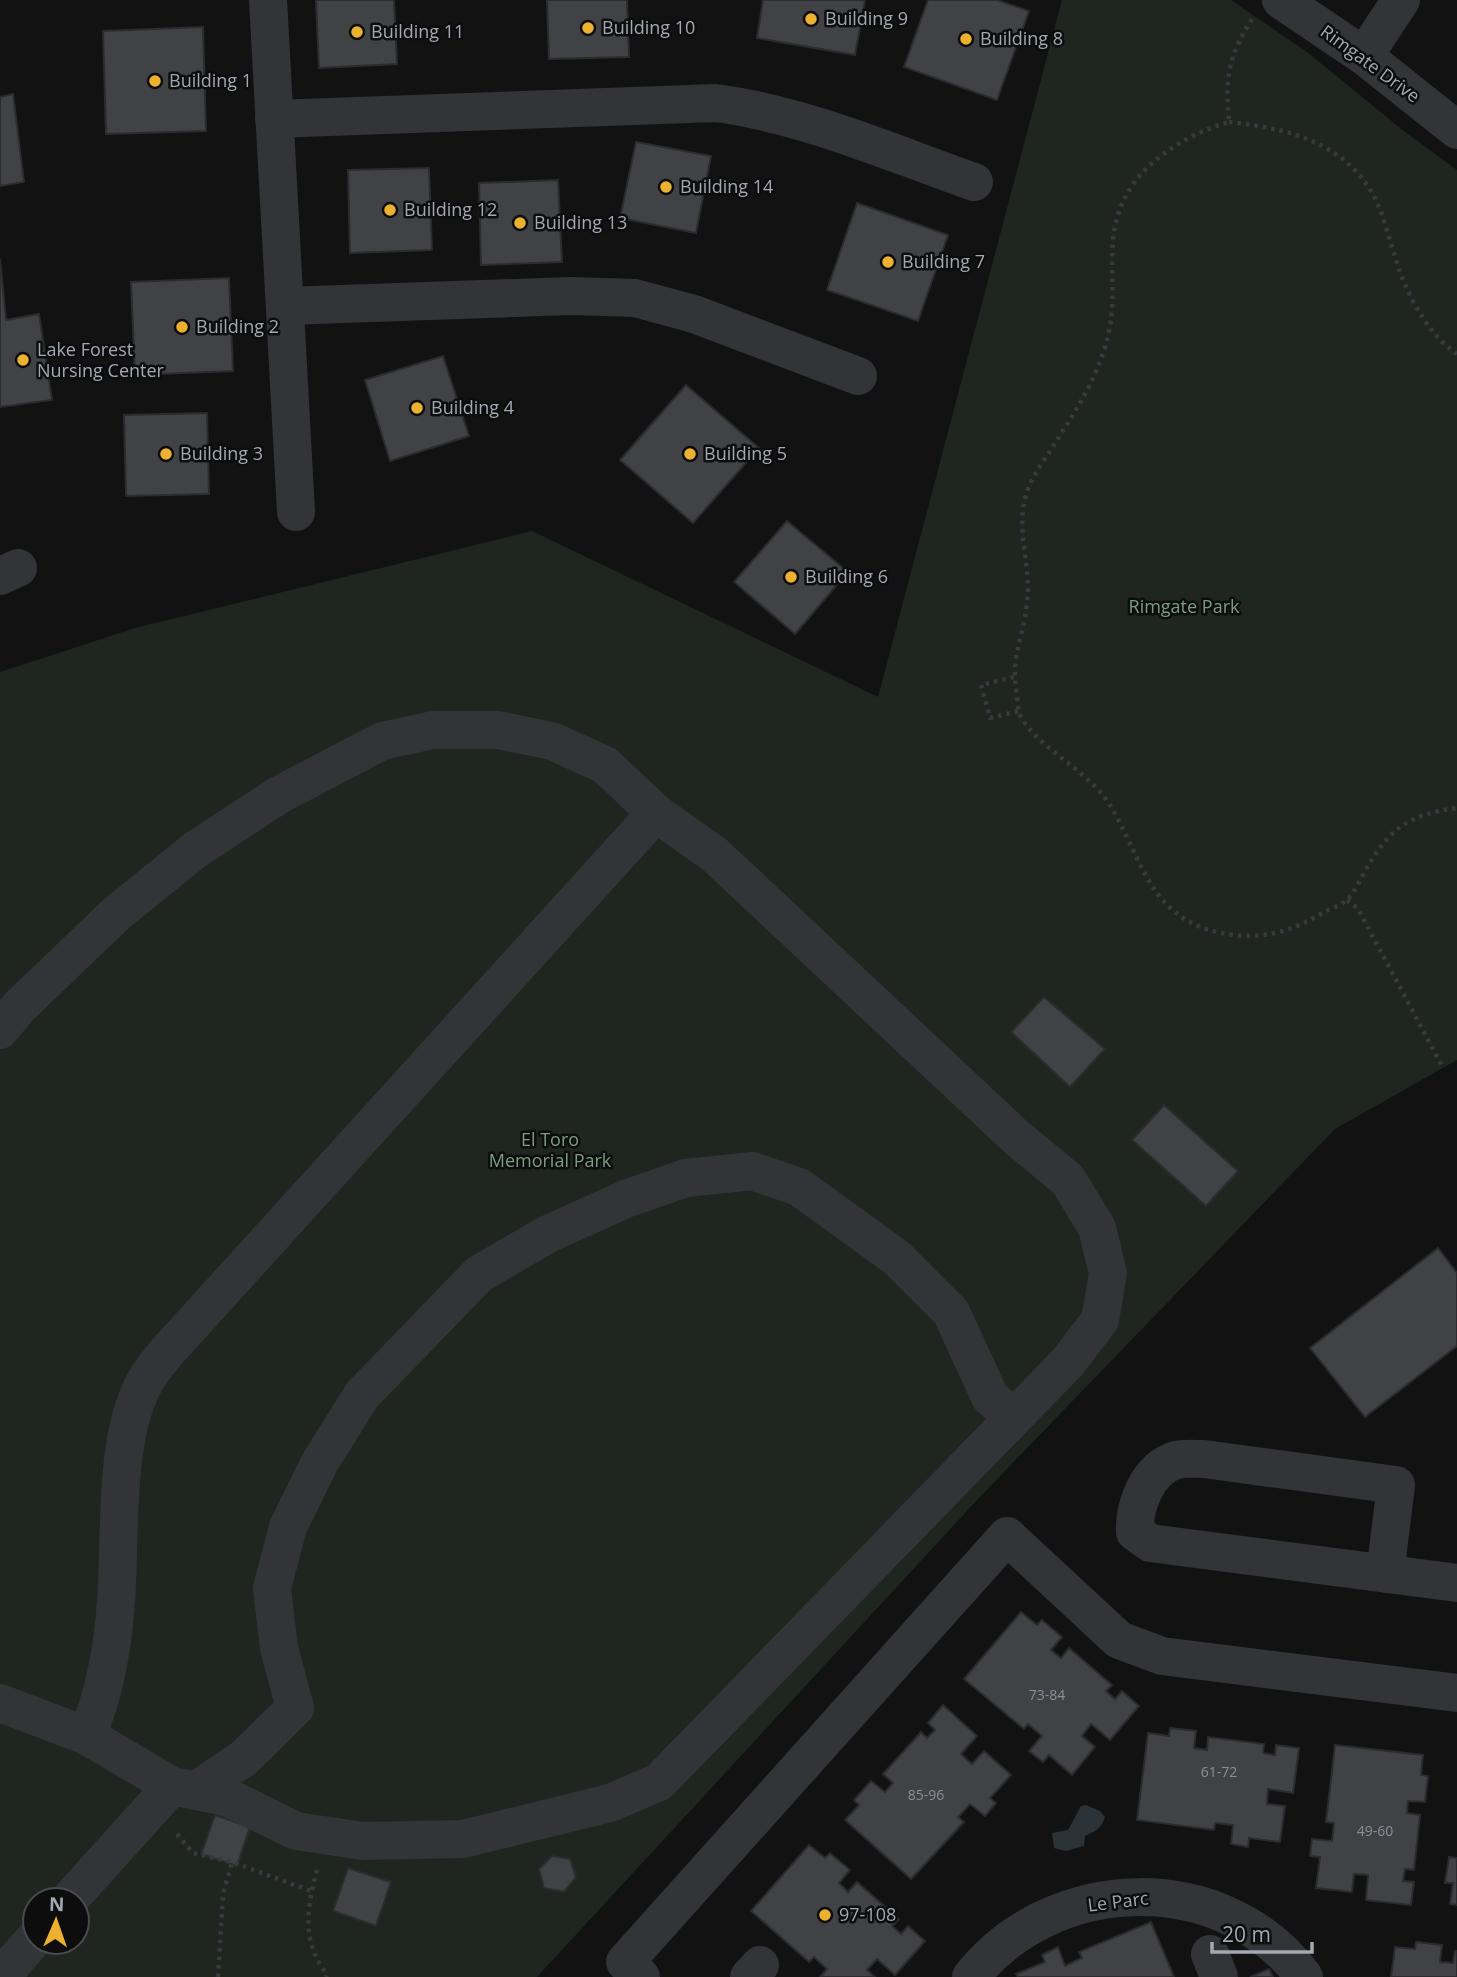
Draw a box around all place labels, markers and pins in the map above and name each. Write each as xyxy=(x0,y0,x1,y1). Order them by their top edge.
place label: Building 9 xyxy=(825,6,908,30)
marker: Building 9 xyxy=(803,11,819,27)
place label: Building 10 xyxy=(602,15,695,39)
place label: Building 11 xyxy=(371,19,464,43)
marker: Building 10 xyxy=(580,20,596,36)
marker: Building 11 xyxy=(349,24,365,40)
place label: Building 8 xyxy=(980,26,1063,50)
marker: Building 8 xyxy=(958,31,974,47)
place label: Building 1 xyxy=(169,68,252,92)
marker: Building 1 xyxy=(147,73,163,89)
place label: Building 14 xyxy=(680,174,773,198)
marker: Building 14 xyxy=(658,179,674,195)
place label: Building 12 xyxy=(404,197,497,221)
marker: Building 12 xyxy=(382,202,398,218)
place label: Building 13 xyxy=(534,210,627,234)
marker: Building 13 xyxy=(512,215,528,231)
place label: Building 7 xyxy=(902,249,985,273)
marker: Building 7 xyxy=(880,254,896,270)
place label: Building 2 xyxy=(196,314,279,338)
marker: Building 2 xyxy=(174,319,190,335)
place label: Lake Forest Nursing Center xyxy=(37,337,165,382)
marker: Lake Forest Nursing Center xyxy=(15,352,31,368)
place label: Building 4 xyxy=(431,395,514,419)
marker: Building 4 xyxy=(409,400,425,416)
place label: Building 3 xyxy=(180,441,263,465)
place label: Building 5 xyxy=(704,441,787,465)
marker: Building 3 xyxy=(158,446,174,462)
marker: Building 5 xyxy=(682,446,698,462)
place label: Building 6 xyxy=(805,564,888,588)
marker: Building 6 xyxy=(783,569,799,585)
place label: 97-108 xyxy=(839,1902,896,1926)
marker: 97-108 xyxy=(817,1907,833,1923)

